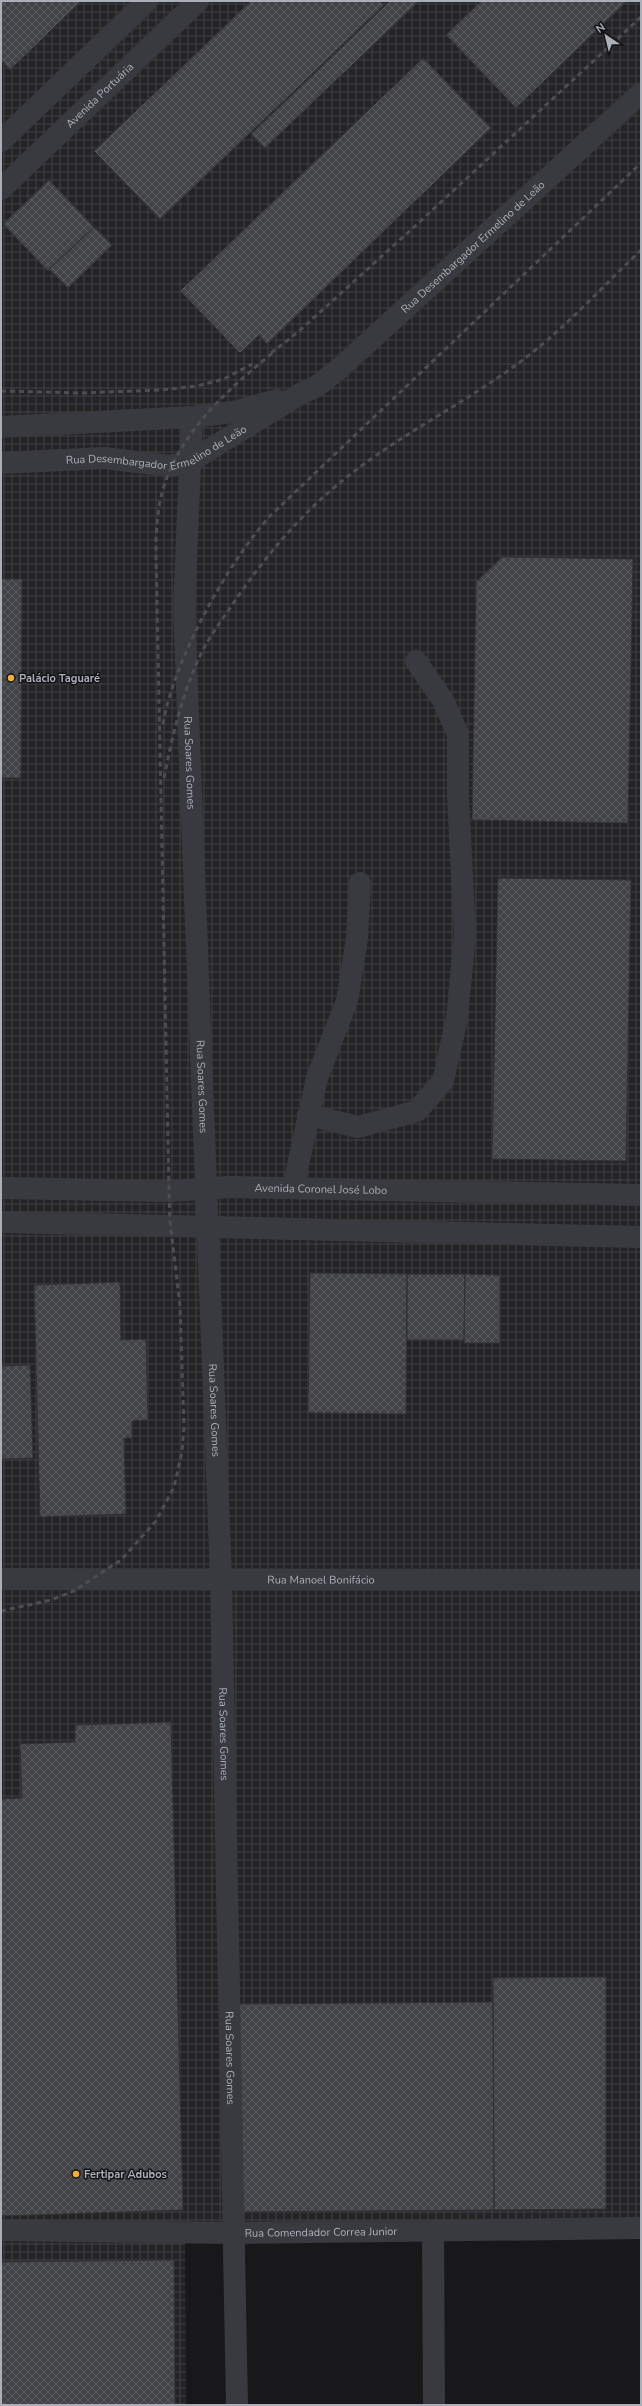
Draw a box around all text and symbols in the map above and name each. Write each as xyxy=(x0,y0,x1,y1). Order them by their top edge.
north arrow xyxy=(586,16,626,56)
text: N xyxy=(593,20,608,37)
street label: Avenida Portuária xyxy=(63,59,137,131)
street label: Rua Desembargador Ermelino de Leão xyxy=(398,177,548,317)
street label: Rua Desembargador Ermelino de Leão xyxy=(66,422,250,474)
place label: Palácio Taguaré xyxy=(19,671,100,686)
marker: Palácio Taguaré xyxy=(6,673,16,683)
street label: Rua Soares Gomes xyxy=(180,716,199,810)
street label: Rua Soares Gomes xyxy=(192,1040,211,1134)
street label: Avenida Coronel José Lobo xyxy=(254,1180,387,1198)
street label: Rua Soares Gomes xyxy=(205,1363,223,1457)
street label: Rua Manoel Bonifácio xyxy=(267,1572,375,1588)
street label: Rua Soares Gomes xyxy=(215,1687,232,1781)
street label: Rua Soares Gomes xyxy=(221,2011,238,2105)
place label: Fertipar Adubos xyxy=(84,2167,167,2182)
marker: Fertipar Adubos xyxy=(71,2169,81,2179)
street label: Rua Comendador Correa Junior xyxy=(245,2224,397,2241)

